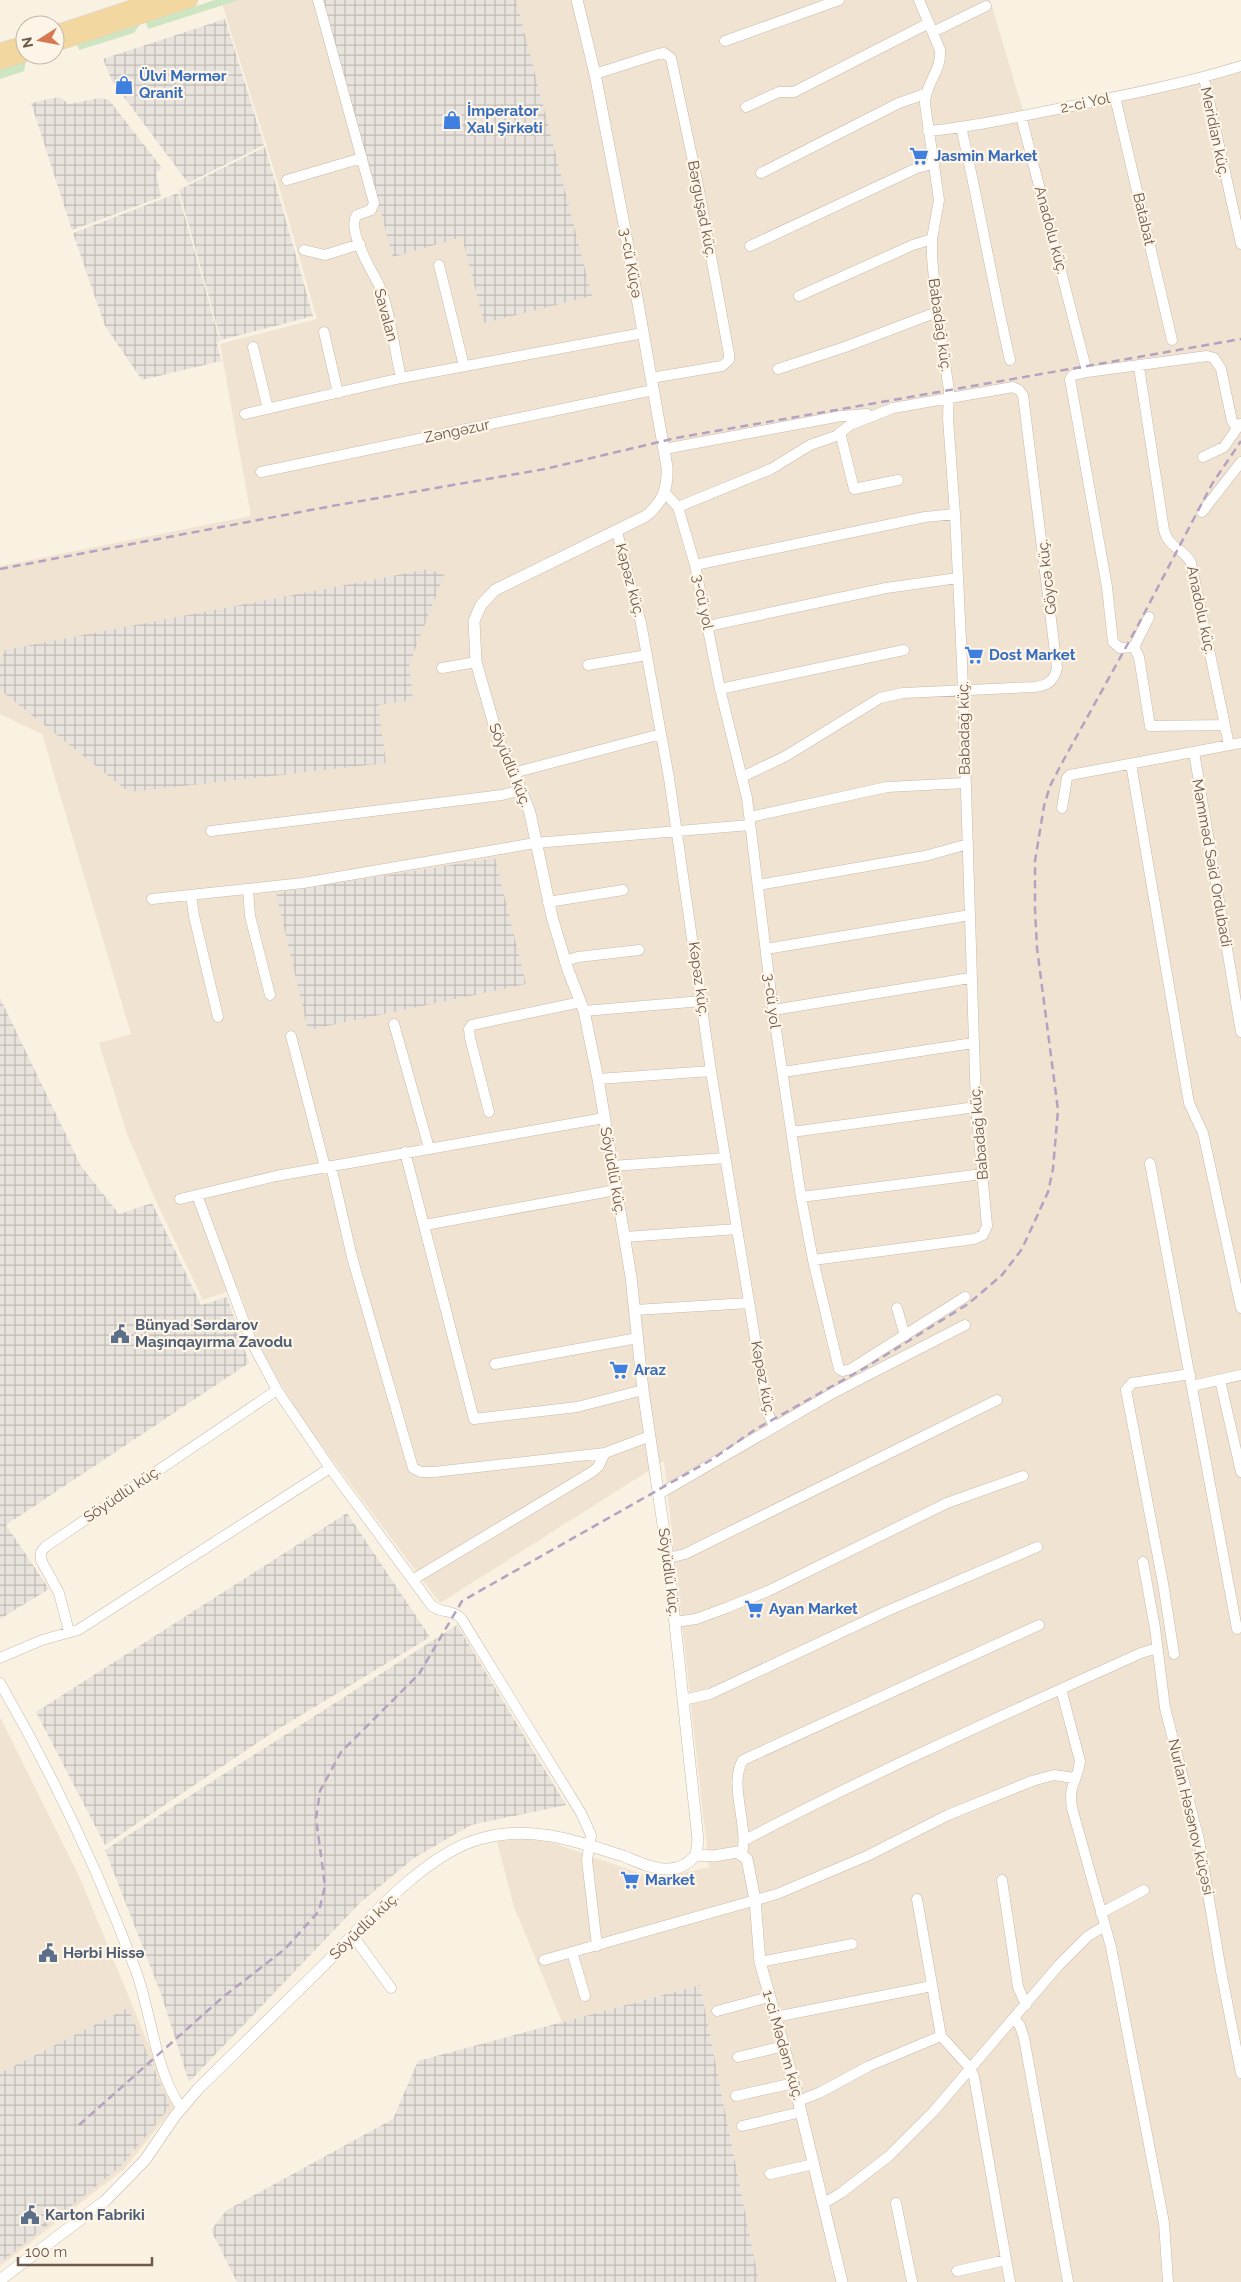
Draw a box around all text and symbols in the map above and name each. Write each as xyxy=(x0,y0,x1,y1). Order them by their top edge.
north arrow xyxy=(15,15,65,65)
text: N xyxy=(18,36,36,49)
place label: Ülvi Mərmər Qranit xyxy=(139,67,227,102)
shop icon: Ülvi Mərmər Qranit xyxy=(113,74,135,96)
street label: Meridian küç. xyxy=(1197,85,1233,179)
street label: 2-ci Yol xyxy=(1059,89,1112,117)
place label: İmperator Xalı Şirkəti xyxy=(466,102,543,137)
shop icon: İmperator Xalı Şirkəti xyxy=(441,109,463,131)
supermarket icon: Jasmin Market xyxy=(908,145,930,167)
place label: Jasmin Market xyxy=(934,147,1038,165)
street label: Bərguşad küç. xyxy=(684,159,720,259)
street label: Anadolu küç. xyxy=(1031,184,1071,276)
street label: Batabat xyxy=(1129,191,1159,247)
street label: 3-cü Küçə xyxy=(616,227,646,300)
street label: Babadağ küç. xyxy=(925,277,955,373)
street label: Savalan xyxy=(370,287,402,343)
street label: Zəngəzur xyxy=(423,415,492,447)
street label: Göycə küç. xyxy=(1033,538,1061,616)
street label: Kəpəz küç. xyxy=(612,541,648,619)
street label: Anadolu küç. xyxy=(1183,564,1219,656)
street label: 3-cü yol xyxy=(689,573,717,632)
supermarket icon: Dost Market xyxy=(963,644,985,666)
place label: Dost Market xyxy=(989,646,1076,664)
street label: Babadağ küç. xyxy=(954,681,974,775)
street label: Söyüdlü küç. xyxy=(485,720,535,810)
street label: Məmməd Səid Ordubadi xyxy=(1188,778,1236,948)
street label: Kəpəz küç. xyxy=(685,940,713,1018)
street label: 3-cü yol xyxy=(760,972,784,1031)
street label: Babadağ küç. xyxy=(966,1085,992,1181)
street label: Söyüdlü küç. xyxy=(596,1126,630,1216)
place label: Bünyad Sərdarov Maşınqayırma Zavodu xyxy=(135,1316,292,1351)
public building icon: Bünyad Sərdarov Maşınqayırma Zavodu xyxy=(109,1323,131,1345)
street label: Kəpəz küç. xyxy=(747,1339,779,1417)
supermarket icon: Araz xyxy=(608,1359,630,1381)
place label: Araz xyxy=(634,1361,666,1379)
street label: Söyüdlü küç. xyxy=(80,1462,164,1526)
street label: Söyüdlü küç. xyxy=(655,1527,683,1617)
supermarket icon: Ayan Market xyxy=(743,1598,765,1620)
place label: Ayan Market xyxy=(769,1600,858,1618)
street label: Nurlan Həsənov küçəsi xyxy=(1164,1737,1218,1897)
supermarket icon: Market xyxy=(619,1869,641,1891)
place label: Market xyxy=(645,1871,695,1889)
street label: Söyüdlü küç. xyxy=(326,1889,402,1963)
public building icon: Hərbi Hissə xyxy=(37,1942,59,1964)
place label: Hərbi Hissə xyxy=(63,1944,145,1962)
street label: 1-ci Mədəm küç. xyxy=(759,1988,807,2102)
public building icon: Karton Fabriki xyxy=(19,2204,41,2226)
place label: Karton Fabriki xyxy=(45,2206,145,2224)
scale bar xyxy=(18,2234,151,2266)
text: 100 m xyxy=(25,2243,67,2261)

